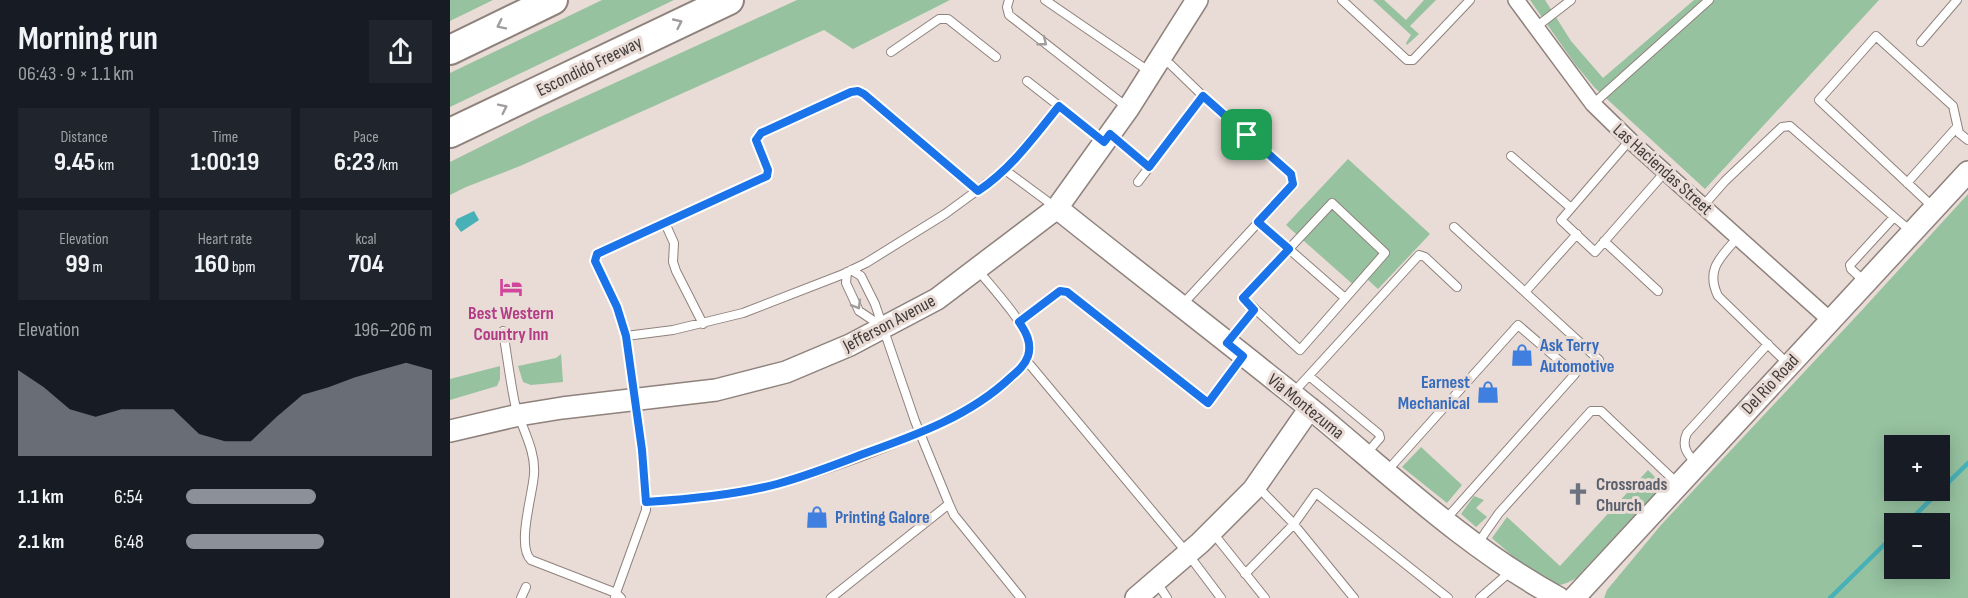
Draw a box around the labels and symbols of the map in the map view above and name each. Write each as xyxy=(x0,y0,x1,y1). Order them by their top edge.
one-way arrow xyxy=(497,17,508,29)
one-way arrow xyxy=(672,19,683,31)
street label: Escondido Freeway xyxy=(533,32,645,101)
one-way arrow xyxy=(1036,34,1047,45)
one-way arrow xyxy=(496,103,507,115)
pin xyxy=(1221,109,1272,160)
street label: Las Haciendas Street xyxy=(1609,119,1717,220)
hotel icon: Best Western Country Inn xyxy=(498,274,524,300)
street label: Jefferson Avenue xyxy=(839,290,939,357)
one-way arrow xyxy=(850,299,861,309)
place label: Best Western Country Inn xyxy=(468,303,554,345)
place label: Ask Terry Automotive xyxy=(1539,335,1615,377)
shop icon: Ask Terry Automotive xyxy=(1509,342,1535,368)
street label: Del Rio Road xyxy=(1737,350,1803,419)
street label: Via Montezuma xyxy=(1263,369,1348,444)
place label: Earnest Mechanical xyxy=(1398,372,1470,414)
shop icon: Earnest Mechanical xyxy=(1475,379,1501,405)
place label: Crossroads Church xyxy=(1596,474,1667,516)
church icon: Crossroads Church xyxy=(1565,481,1591,507)
shop icon: Printing Galore xyxy=(804,504,830,530)
place label: Printing Galore xyxy=(835,507,930,528)

